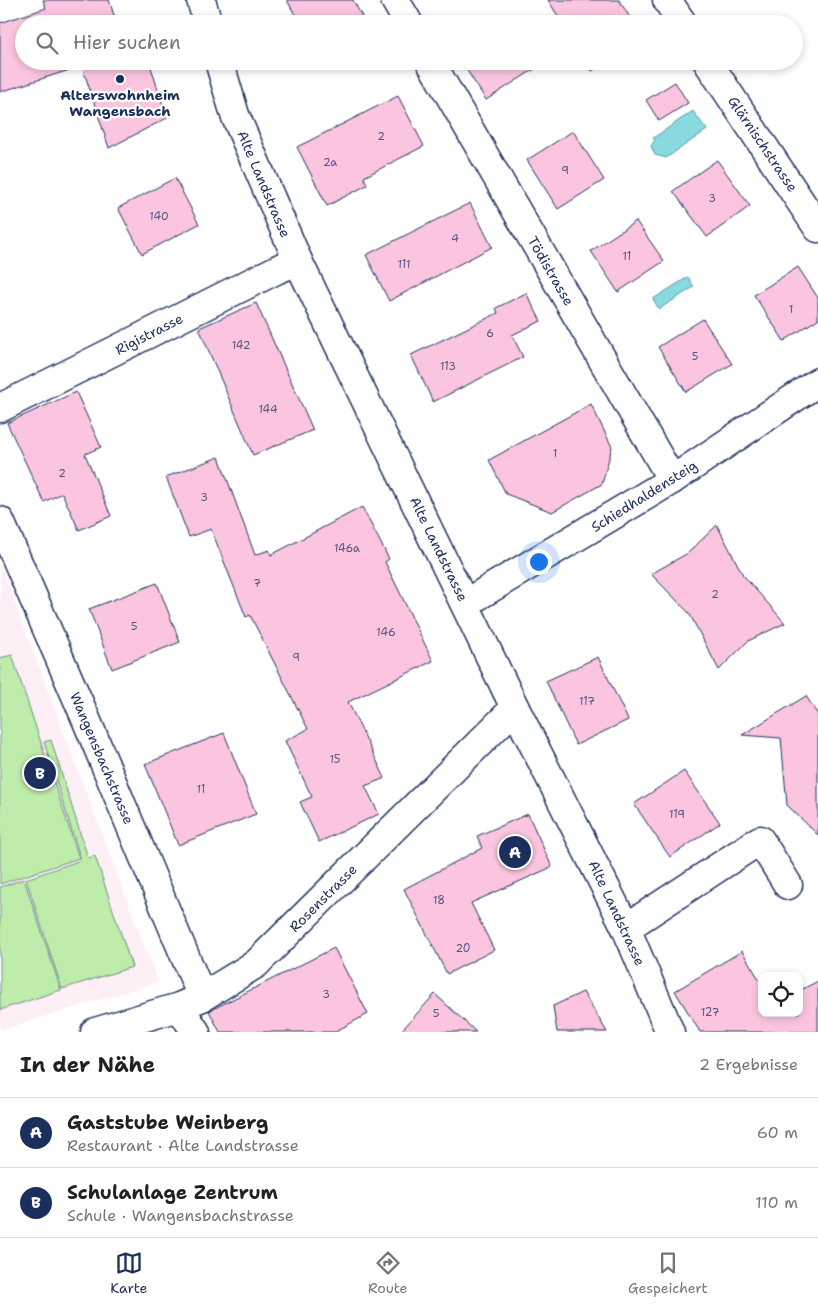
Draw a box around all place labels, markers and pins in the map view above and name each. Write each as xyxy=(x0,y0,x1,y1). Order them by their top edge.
marker: Alterswohnheim Wangensbach xyxy=(114,73,126,85)
place label: Alterswohnheim Wangensbach xyxy=(60,86,180,120)
pin: B xyxy=(24,754,56,792)
pin: A xyxy=(499,833,531,871)

